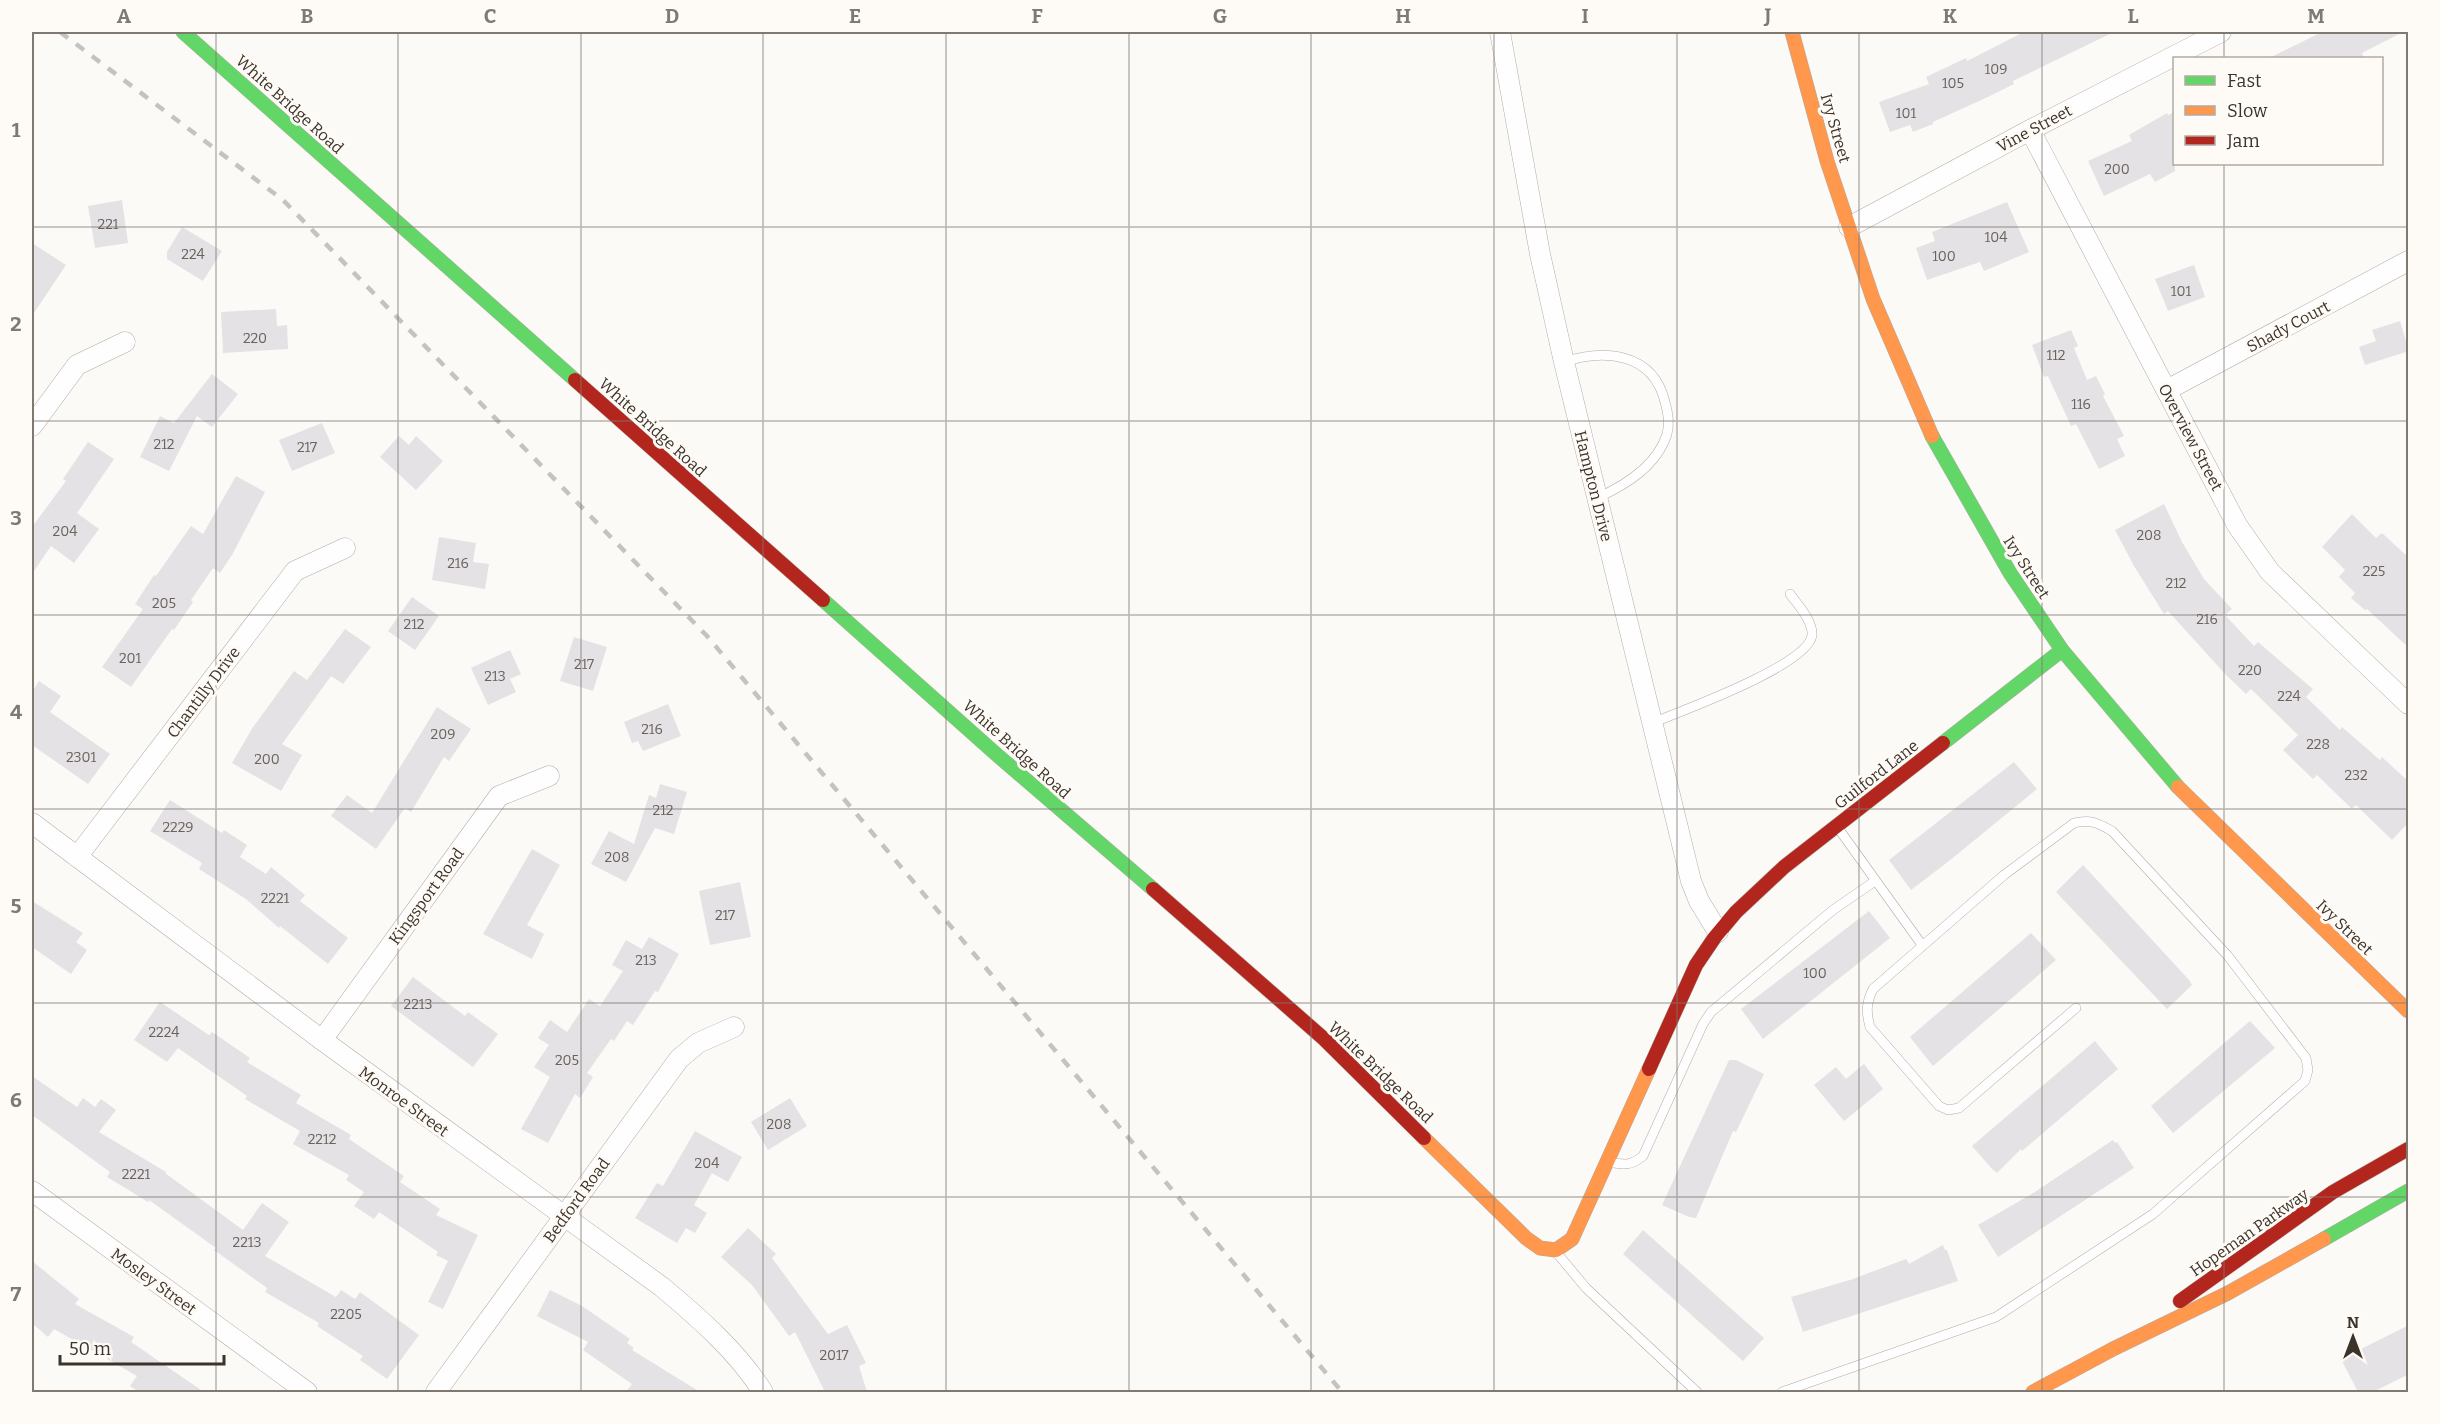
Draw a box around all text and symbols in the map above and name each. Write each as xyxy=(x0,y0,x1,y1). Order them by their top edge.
text: A xyxy=(117,4,132,28)
text: B xyxy=(301,4,314,28)
text: C xyxy=(484,4,496,28)
text: D xyxy=(665,4,679,28)
text: E xyxy=(849,4,861,28)
text: F xyxy=(1031,4,1043,28)
text: G xyxy=(1213,4,1227,28)
text: H xyxy=(1395,4,1411,28)
text: I xyxy=(1581,4,1589,28)
text: J xyxy=(1764,4,1772,28)
text: K xyxy=(1943,4,1958,28)
text: L xyxy=(2127,4,2139,28)
text: M xyxy=(2307,4,2325,28)
street label: White Bridge Road xyxy=(232,51,348,158)
legend xyxy=(2173,57,2383,165)
house number: 109 xyxy=(1985,61,2007,78)
text: Fast xyxy=(2227,70,2262,92)
house number: 105 xyxy=(1942,75,1964,92)
street label: Ivy Street xyxy=(1817,91,1854,165)
text: Slow xyxy=(2227,100,2268,122)
street label: Vine Street xyxy=(1993,101,2075,156)
house number: 101 xyxy=(1896,105,1916,122)
text: 1 xyxy=(12,118,21,142)
text: Jam xyxy=(2226,130,2260,152)
house number: 200 xyxy=(2104,161,2130,178)
house number: 221 xyxy=(98,216,119,233)
house number: 104 xyxy=(1985,229,2007,246)
house number: 224 xyxy=(181,246,205,263)
house number: 100 xyxy=(1932,248,1956,265)
house number: 101 xyxy=(2171,283,2191,300)
street label: Shady Court xyxy=(2244,297,2333,356)
text: 2 xyxy=(10,312,22,336)
house number: 220 xyxy=(243,330,267,347)
house number: 112 xyxy=(2047,347,2065,364)
street label: White Bridge Road xyxy=(595,374,711,481)
street label: Overview Street xyxy=(2154,380,2227,494)
house number: 116 xyxy=(2071,396,2091,413)
street label: Hampton Drive xyxy=(1571,429,1616,544)
house number: 212 xyxy=(154,436,174,453)
house number: 217 xyxy=(297,439,317,456)
text: 3 xyxy=(10,506,22,530)
house number: 204 xyxy=(53,523,77,540)
house number: 208 xyxy=(2136,527,2162,544)
street label: Ivy Street xyxy=(1999,532,2054,602)
house number: 216 xyxy=(447,555,469,572)
house number: 225 xyxy=(2363,563,2385,580)
house number: 212 xyxy=(2166,575,2186,592)
house number: 205 xyxy=(152,595,176,612)
house number: 216 xyxy=(2196,611,2218,628)
house number: 212 xyxy=(404,616,424,633)
street label: Chantilly Drive xyxy=(163,643,244,742)
house number: 201 xyxy=(119,650,141,667)
house number: 217 xyxy=(574,656,594,673)
house number: 220 xyxy=(2238,662,2262,679)
house number: 213 xyxy=(484,668,506,685)
house number: 224 xyxy=(2277,688,2301,705)
street label: White Bridge Road xyxy=(959,696,1075,803)
text: 4 xyxy=(10,700,22,724)
house number: 216 xyxy=(641,721,663,738)
house number: 209 xyxy=(431,726,455,743)
street label: Guilford Lane xyxy=(1831,736,1922,813)
house number: 228 xyxy=(2306,736,2330,753)
house number: 2301 xyxy=(66,749,96,766)
house number: 200 xyxy=(254,751,280,768)
house number: 232 xyxy=(2344,767,2368,784)
house number: 212 xyxy=(653,802,673,819)
house number: 2229 xyxy=(162,819,194,836)
street label: Kingsport Road xyxy=(385,844,468,948)
house number: 208 xyxy=(604,849,630,866)
house number: 2221 xyxy=(261,890,290,907)
text: 5 xyxy=(11,894,22,918)
street label: Ivy Street xyxy=(2313,896,2377,959)
house number: 217 xyxy=(715,907,735,924)
house number: 213 xyxy=(635,952,657,969)
house number: 100 xyxy=(1803,965,1827,982)
house number: 2213 xyxy=(404,996,432,1013)
street label: White Bridge Road xyxy=(1324,1018,1437,1127)
house number: 2224 xyxy=(148,1024,180,1041)
house number: 205 xyxy=(555,1052,579,1069)
street label: Monroe Street xyxy=(355,1062,452,1140)
text: 6 xyxy=(10,1088,22,1112)
house number: 208 xyxy=(766,1116,792,1133)
house number: 2212 xyxy=(308,1131,336,1148)
street label: Bedford Road xyxy=(539,1154,614,1246)
house number: 204 xyxy=(695,1155,719,1172)
house number: 2221 xyxy=(122,1166,151,1183)
street label: Hopeman Parkway xyxy=(2186,1184,2313,1280)
house number: 2213 xyxy=(233,1234,261,1251)
street label: Mosley Street xyxy=(107,1244,200,1319)
text: 7 xyxy=(11,1282,22,1306)
house number: 2205 xyxy=(330,1306,362,1323)
north arrow xyxy=(2323,1307,2383,1367)
text: N xyxy=(2347,1313,2359,1332)
scale bar xyxy=(60,1328,224,1366)
text: 50 m xyxy=(69,1338,111,1360)
house number: 2017 xyxy=(819,1347,849,1364)

